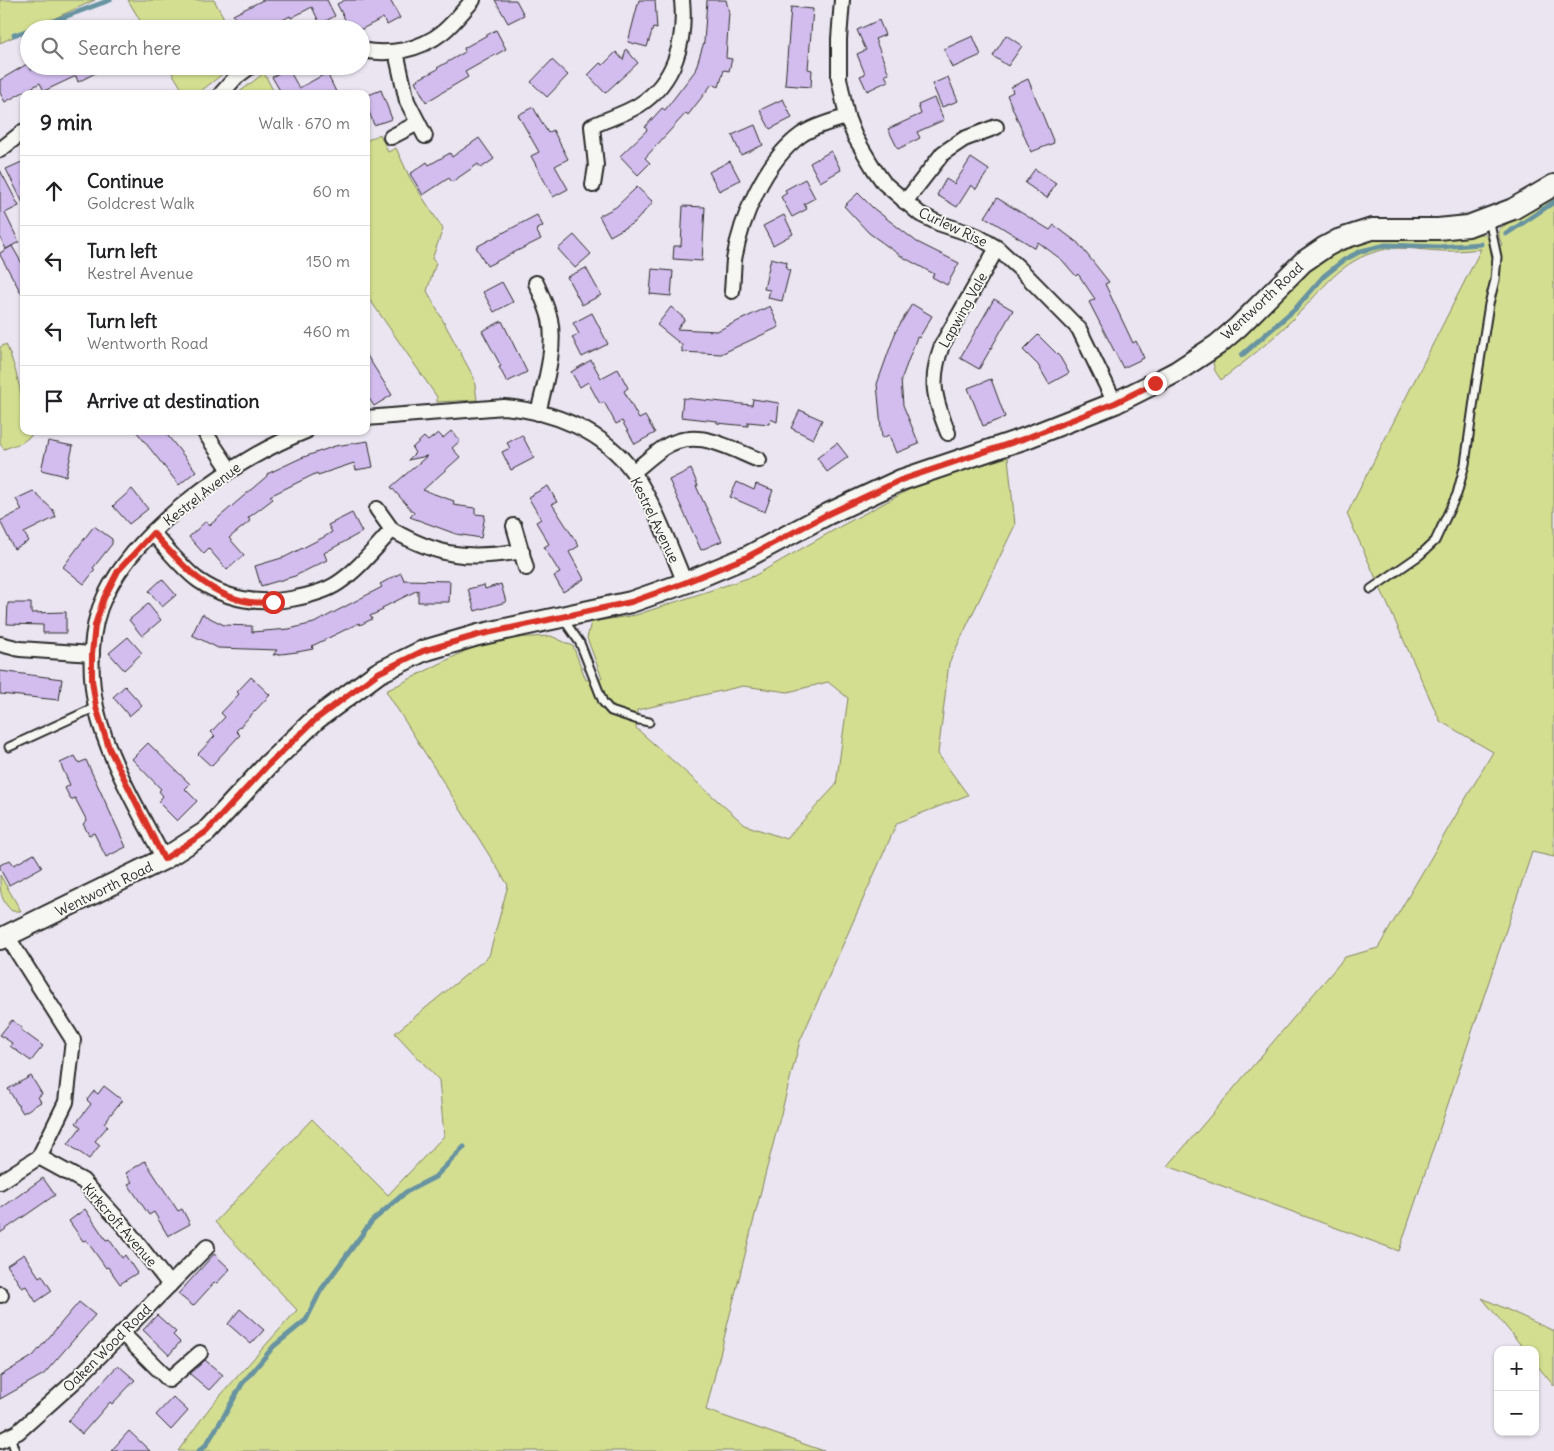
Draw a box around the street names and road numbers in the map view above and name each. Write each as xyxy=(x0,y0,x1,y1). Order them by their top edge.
street label: Curlew Rise xyxy=(916,203,990,251)
street label: Wentworth Road xyxy=(1217,258,1307,344)
street label: Lapwing Vale xyxy=(935,269,991,351)
street label: Kestrel Avenue xyxy=(160,458,244,530)
street label: Kestrel Avenue xyxy=(626,474,684,566)
street label: Wentworth Road xyxy=(52,858,156,920)
street label: Kirkcroft Avenue xyxy=(79,1180,161,1270)
street label: Oaken Wood Road xyxy=(59,1300,155,1396)

